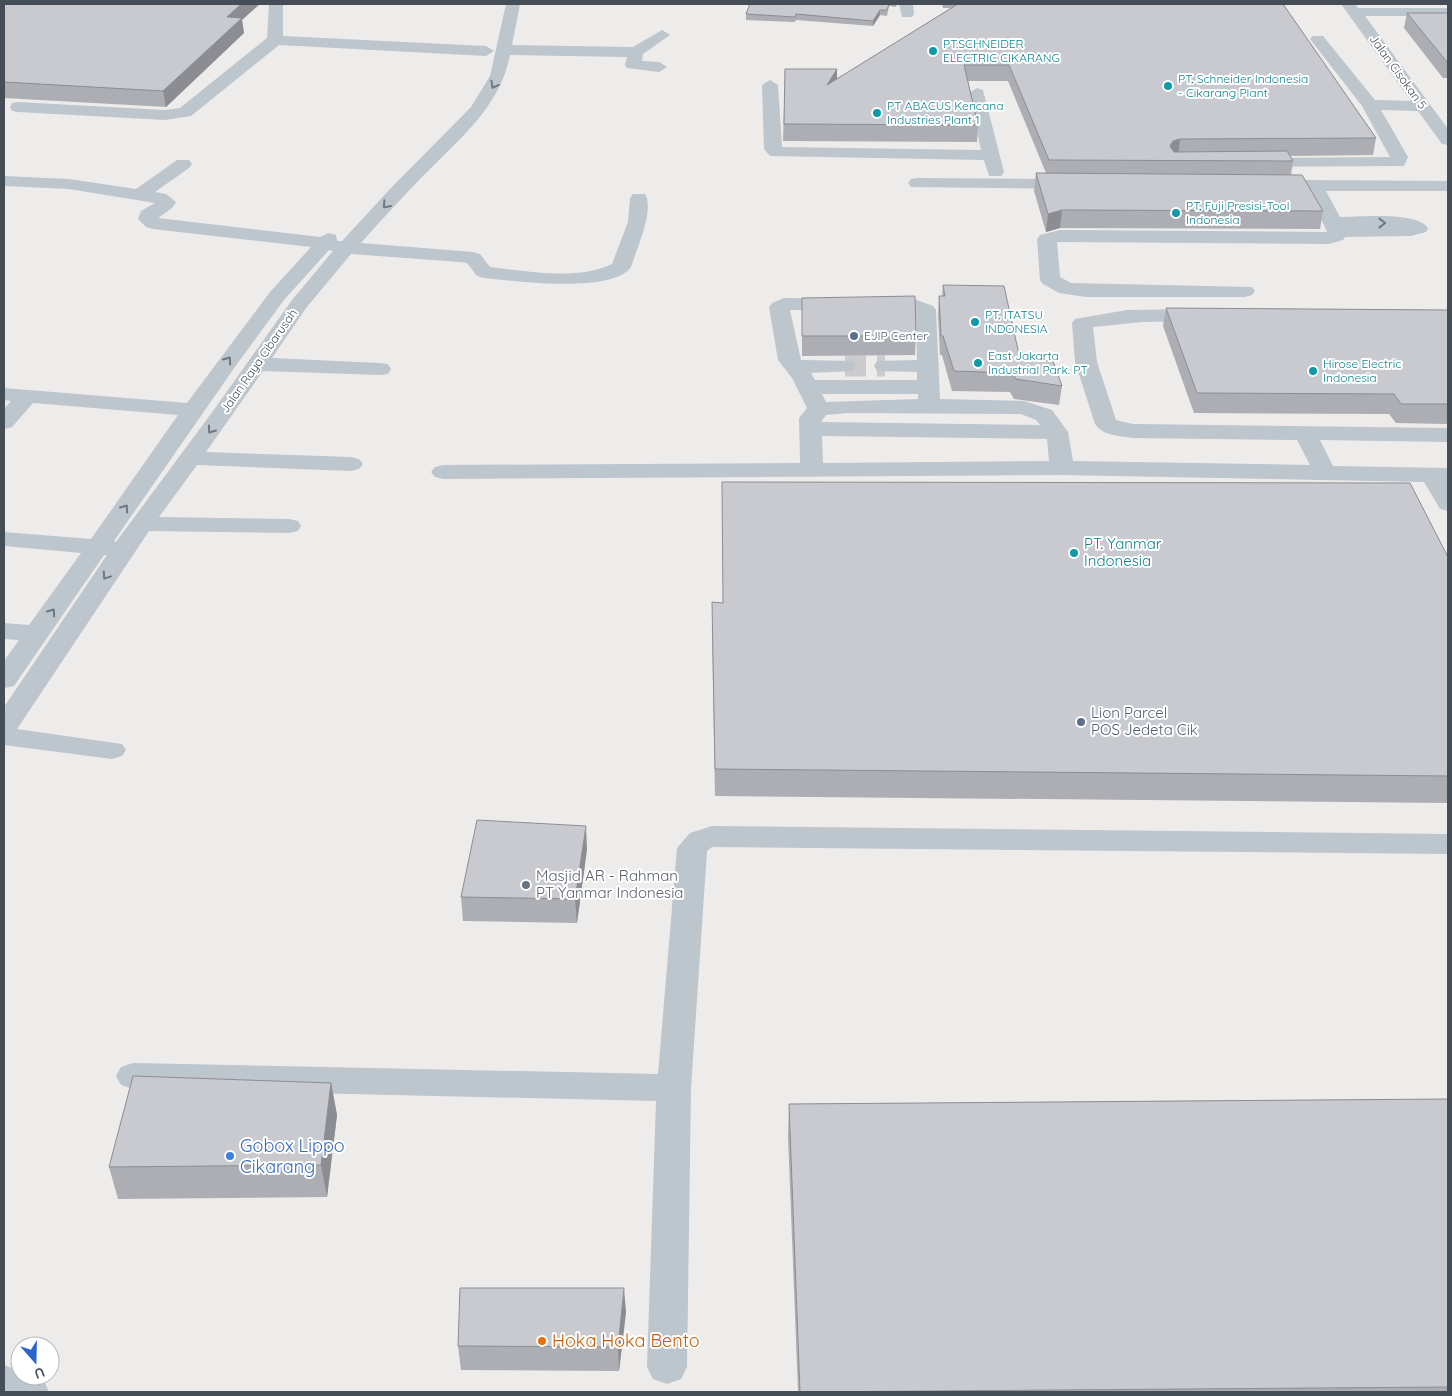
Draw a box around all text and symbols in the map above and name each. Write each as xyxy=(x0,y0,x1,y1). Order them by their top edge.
street label: Jalan Cisokan 5 xyxy=(1366,32,1430,112)
place label: PT.SCHNEIDER ELECTRIC CIKARANG xyxy=(943,36,1060,65)
marker: PT.SCHNEIDER ELECTRIC CIKARANG xyxy=(927,45,939,57)
place label: PT. Schneider Indonesia - Cikarang Plant xyxy=(1178,71,1308,100)
one-way arrow xyxy=(490,79,500,88)
marker: PT. Schneider Indonesia - Cikarang Plant xyxy=(1162,80,1174,92)
place label: PT ABACUS Kencana Industries Plant 1 xyxy=(887,98,1004,127)
marker: PT ABACUS Kencana Industries Plant 1 xyxy=(871,107,883,119)
place label: PT. Fuji Presisi-Tool Indonesia xyxy=(1186,198,1290,227)
one-way arrow xyxy=(382,200,391,209)
marker: PT. Fuji Presisi-Tool Indonesia xyxy=(1170,207,1182,219)
one-way arrow xyxy=(1378,218,1386,228)
street label: Jalan Raya Cibarusah xyxy=(217,306,300,416)
place label: PT. ITATSU INDONESIA xyxy=(985,307,1048,336)
marker: PT. ITATSU INDONESIA xyxy=(969,316,981,328)
place label: EJIP Center xyxy=(864,328,928,343)
marker: EJIP Center xyxy=(848,330,860,342)
place label: East Jakarta Industrial Park. PT xyxy=(988,348,1088,377)
place label: Hirose Electric Indonesia xyxy=(1323,356,1401,385)
one-way arrow xyxy=(222,357,231,366)
marker: East Jakarta Industrial Park. PT xyxy=(972,357,984,369)
marker: Hirose Electric Indonesia xyxy=(1307,365,1319,377)
one-way arrow xyxy=(208,424,217,434)
one-way arrow xyxy=(119,504,128,514)
place label: PT. Yanmar Indonesia xyxy=(1084,534,1162,570)
marker: PT. Yanmar Indonesia xyxy=(1068,547,1080,559)
one-way arrow xyxy=(103,570,112,579)
one-way arrow xyxy=(46,608,55,617)
place label: Lion Parcel POS Jedeta Cik xyxy=(1091,703,1198,739)
marker: Lion Parcel POS Jedeta Cik xyxy=(1075,716,1087,728)
place label: Masjid AR - Rahman PT Yanmar Indonesia xyxy=(536,866,683,902)
marker: Masjid AR - Rahman PT Yanmar Indonesia xyxy=(520,879,532,891)
place label: Gobox Lippo Cikarang xyxy=(240,1134,345,1178)
marker: Gobox Lippo Cikarang xyxy=(224,1150,236,1162)
place label: Hoka Hoka Bento xyxy=(552,1329,700,1352)
marker: Hoka Hoka Bento xyxy=(536,1335,548,1347)
north arrow xyxy=(10,1336,60,1386)
text: U xyxy=(32,1363,47,1383)

